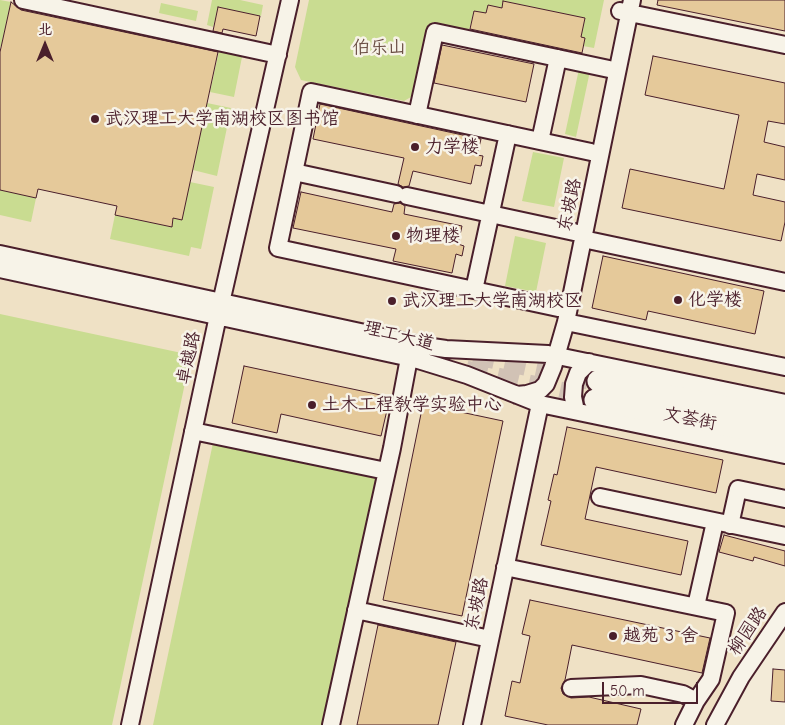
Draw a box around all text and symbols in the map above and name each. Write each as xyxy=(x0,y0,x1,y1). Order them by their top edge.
north arrow xyxy=(20,20,70,70)
text: 北 xyxy=(38,21,52,38)
park label: 伯乐山 xyxy=(352,37,406,59)
place label: 武汉理工大学南湖校区图书馆 xyxy=(105,108,339,130)
marker: 武汉理工大学南湖校区图书馆 xyxy=(89,113,101,125)
place label: 力学楼 xyxy=(425,136,479,158)
marker: 力学楼 xyxy=(409,141,421,153)
street label: 东坡路 xyxy=(554,176,586,234)
place label: 物理楼 xyxy=(406,225,460,247)
marker: 物理楼 xyxy=(390,230,402,242)
place label: 化学楼 xyxy=(688,289,742,311)
place label: 武汉理工大学南湖校区 xyxy=(402,290,582,312)
marker: 化学楼 xyxy=(672,294,684,306)
marker: 武汉理工大学南湖校区 xyxy=(386,295,398,307)
street label: 理工大道 xyxy=(361,317,437,355)
street label: 卓越路 xyxy=(173,329,205,387)
place label: 土木工程教学实验中心 xyxy=(322,394,502,416)
marker: 土木工程教学实验中心 xyxy=(306,399,318,411)
street label: 文荟街 xyxy=(661,403,719,435)
street label: 东坡路 xyxy=(461,575,493,633)
street label: 柳园路 xyxy=(724,603,772,659)
place label: 越苑 3 舍 xyxy=(623,625,698,647)
marker: 越苑 3 舍 xyxy=(607,630,619,642)
scale bar xyxy=(605,672,701,704)
text: 50 m xyxy=(610,682,645,700)

